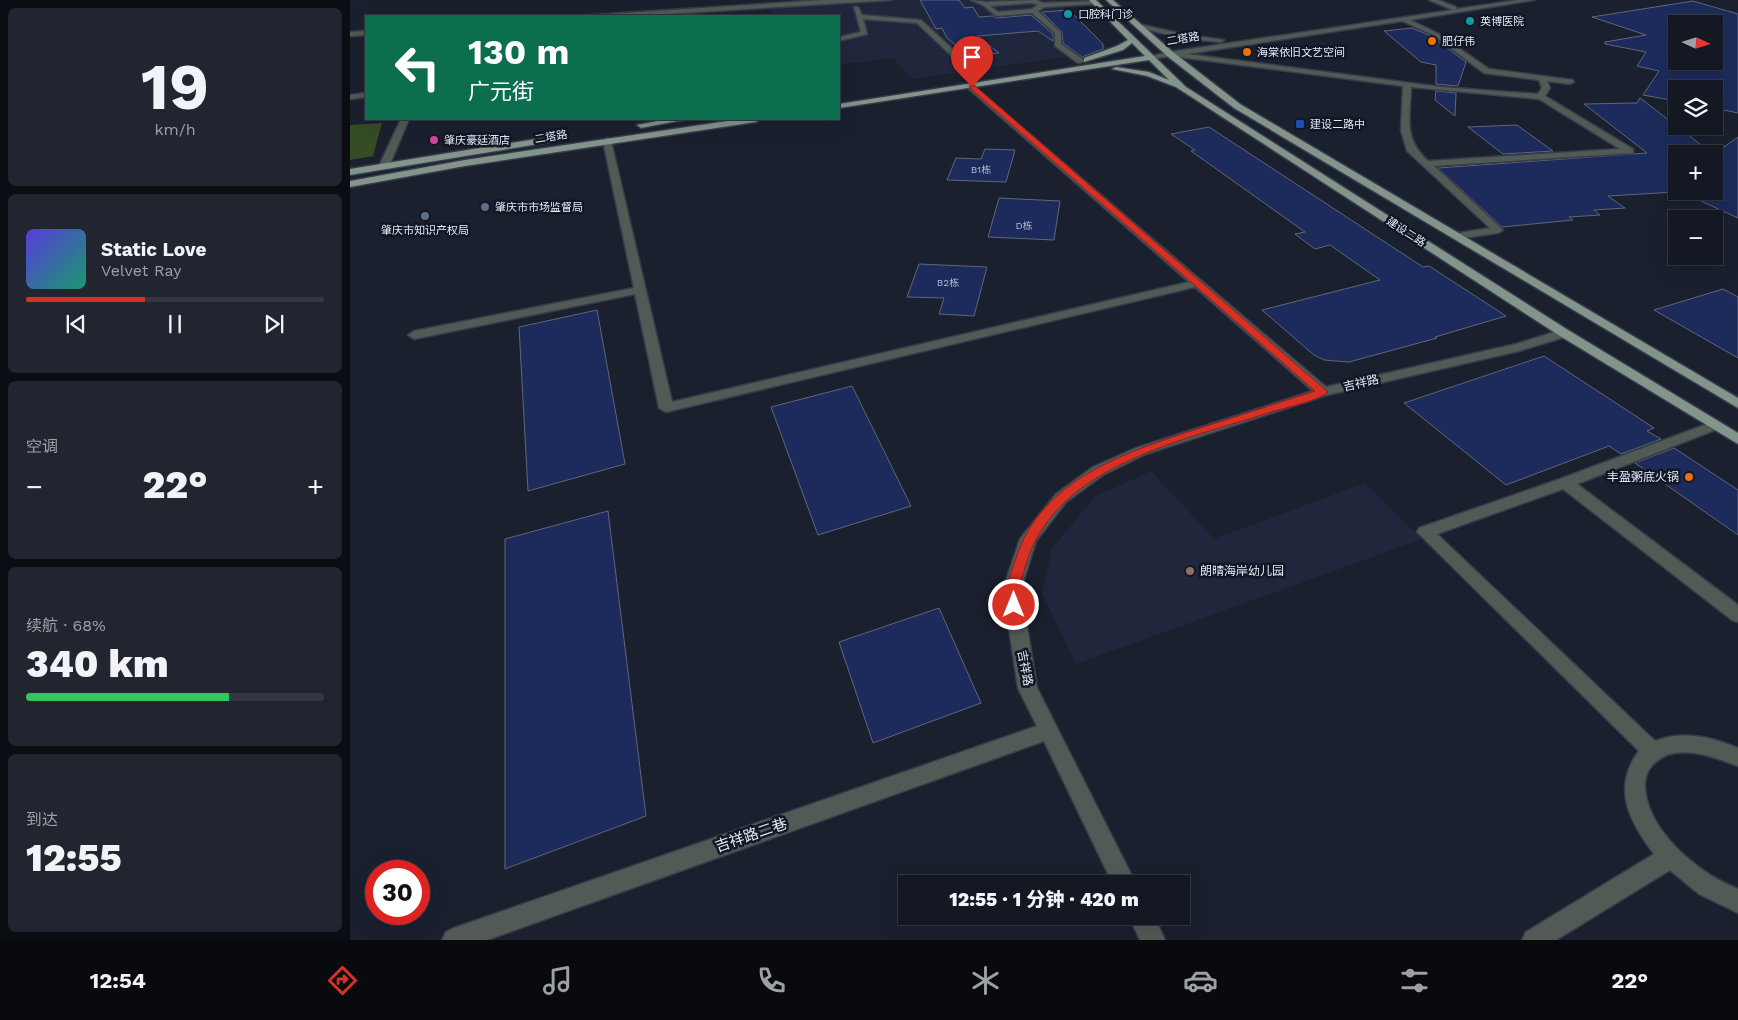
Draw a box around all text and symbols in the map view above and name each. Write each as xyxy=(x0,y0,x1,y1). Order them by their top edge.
marker: 口腔科门诊 xyxy=(1062,8,1074,20)
place label: 口腔科门诊 xyxy=(1078,8,1133,21)
marker: 英博医院 xyxy=(1464,15,1476,27)
place label: 英博医院 xyxy=(1480,15,1524,28)
north arrow xyxy=(1668,15,1722,70)
map controls xyxy=(1668,15,1723,265)
street label: 二塔路 xyxy=(1166,30,1200,48)
text: 130 m xyxy=(468,31,569,73)
icon: left xyxy=(385,35,450,100)
marker: 肥仔伟 xyxy=(1426,35,1438,47)
place label: 肥仔伟 xyxy=(1442,35,1475,48)
pin xyxy=(951,36,993,87)
icon: arrive xyxy=(958,43,986,71)
marker: 海棠依旧文艺空间 xyxy=(1241,46,1253,58)
place label: 海棠依旧文艺空间 xyxy=(1257,46,1345,59)
text: 19 xyxy=(141,49,209,125)
text: 广元街 xyxy=(468,79,534,104)
button: layers xyxy=(1668,80,1723,135)
marker: 建设二路中 xyxy=(1294,118,1306,130)
place label: 建设二路中 xyxy=(1310,118,1365,131)
text: km/h xyxy=(154,120,196,139)
street label: 二塔路 xyxy=(534,128,568,146)
marker: 肇庆豪廷酒店 xyxy=(428,134,440,146)
place label: 肇庆豪廷酒店 xyxy=(444,134,510,147)
button: + xyxy=(1668,145,1723,200)
house number: B1栋 xyxy=(971,164,991,175)
marker: 肇庆市市场监督局 xyxy=(479,201,491,213)
place label: 肇庆市市场监督局 xyxy=(495,201,583,214)
marker: 肇庆市知识产权局 xyxy=(419,210,431,222)
button: − xyxy=(1668,210,1723,265)
street label: 建设二路 xyxy=(1384,215,1428,249)
house number: D栋 xyxy=(1015,220,1033,231)
place label: 肇庆市知识产权局 xyxy=(381,224,469,237)
text: Static Love xyxy=(101,238,206,261)
text: Velvet Ray xyxy=(101,261,181,280)
house number: B2栋 xyxy=(937,277,959,288)
icon: previous xyxy=(62,310,90,338)
icon: pause xyxy=(161,310,189,338)
icon: next xyxy=(260,310,288,338)
street label: 吉祥路 xyxy=(1342,372,1380,394)
text: 空调 xyxy=(26,437,58,456)
text: 22° xyxy=(143,463,207,507)
text: − xyxy=(26,470,43,503)
text: + xyxy=(307,470,324,503)
place label: 丰盈粥底火锅 xyxy=(1607,470,1679,484)
marker: 丰盈粥底火锅 xyxy=(1683,471,1695,483)
place label: 朗晴海岸幼儿园 xyxy=(1200,564,1284,578)
marker: 朗晴海岸幼儿园 xyxy=(1184,565,1196,577)
position arrow xyxy=(987,578,1039,630)
text: 续航 · 68% xyxy=(26,616,106,635)
text: 340 km xyxy=(26,642,169,686)
street label: 吉祥路 xyxy=(1015,649,1035,687)
text: 到达 xyxy=(26,810,58,829)
street label: 吉祥路二巷 xyxy=(713,814,789,856)
text: 12:55 xyxy=(26,836,122,880)
speed limit sign: 30 xyxy=(365,860,430,925)
text: 12:55 · 1 分钟 · 420 m xyxy=(949,888,1139,911)
icon: directions xyxy=(325,963,360,998)
icon: music xyxy=(540,963,575,998)
icon: phone xyxy=(754,963,789,998)
icon: climate xyxy=(968,963,1003,998)
icon: car xyxy=(1183,963,1218,998)
icon: filters xyxy=(1397,963,1432,998)
text: 12:54 xyxy=(90,968,146,993)
text: 22° xyxy=(1611,968,1648,993)

